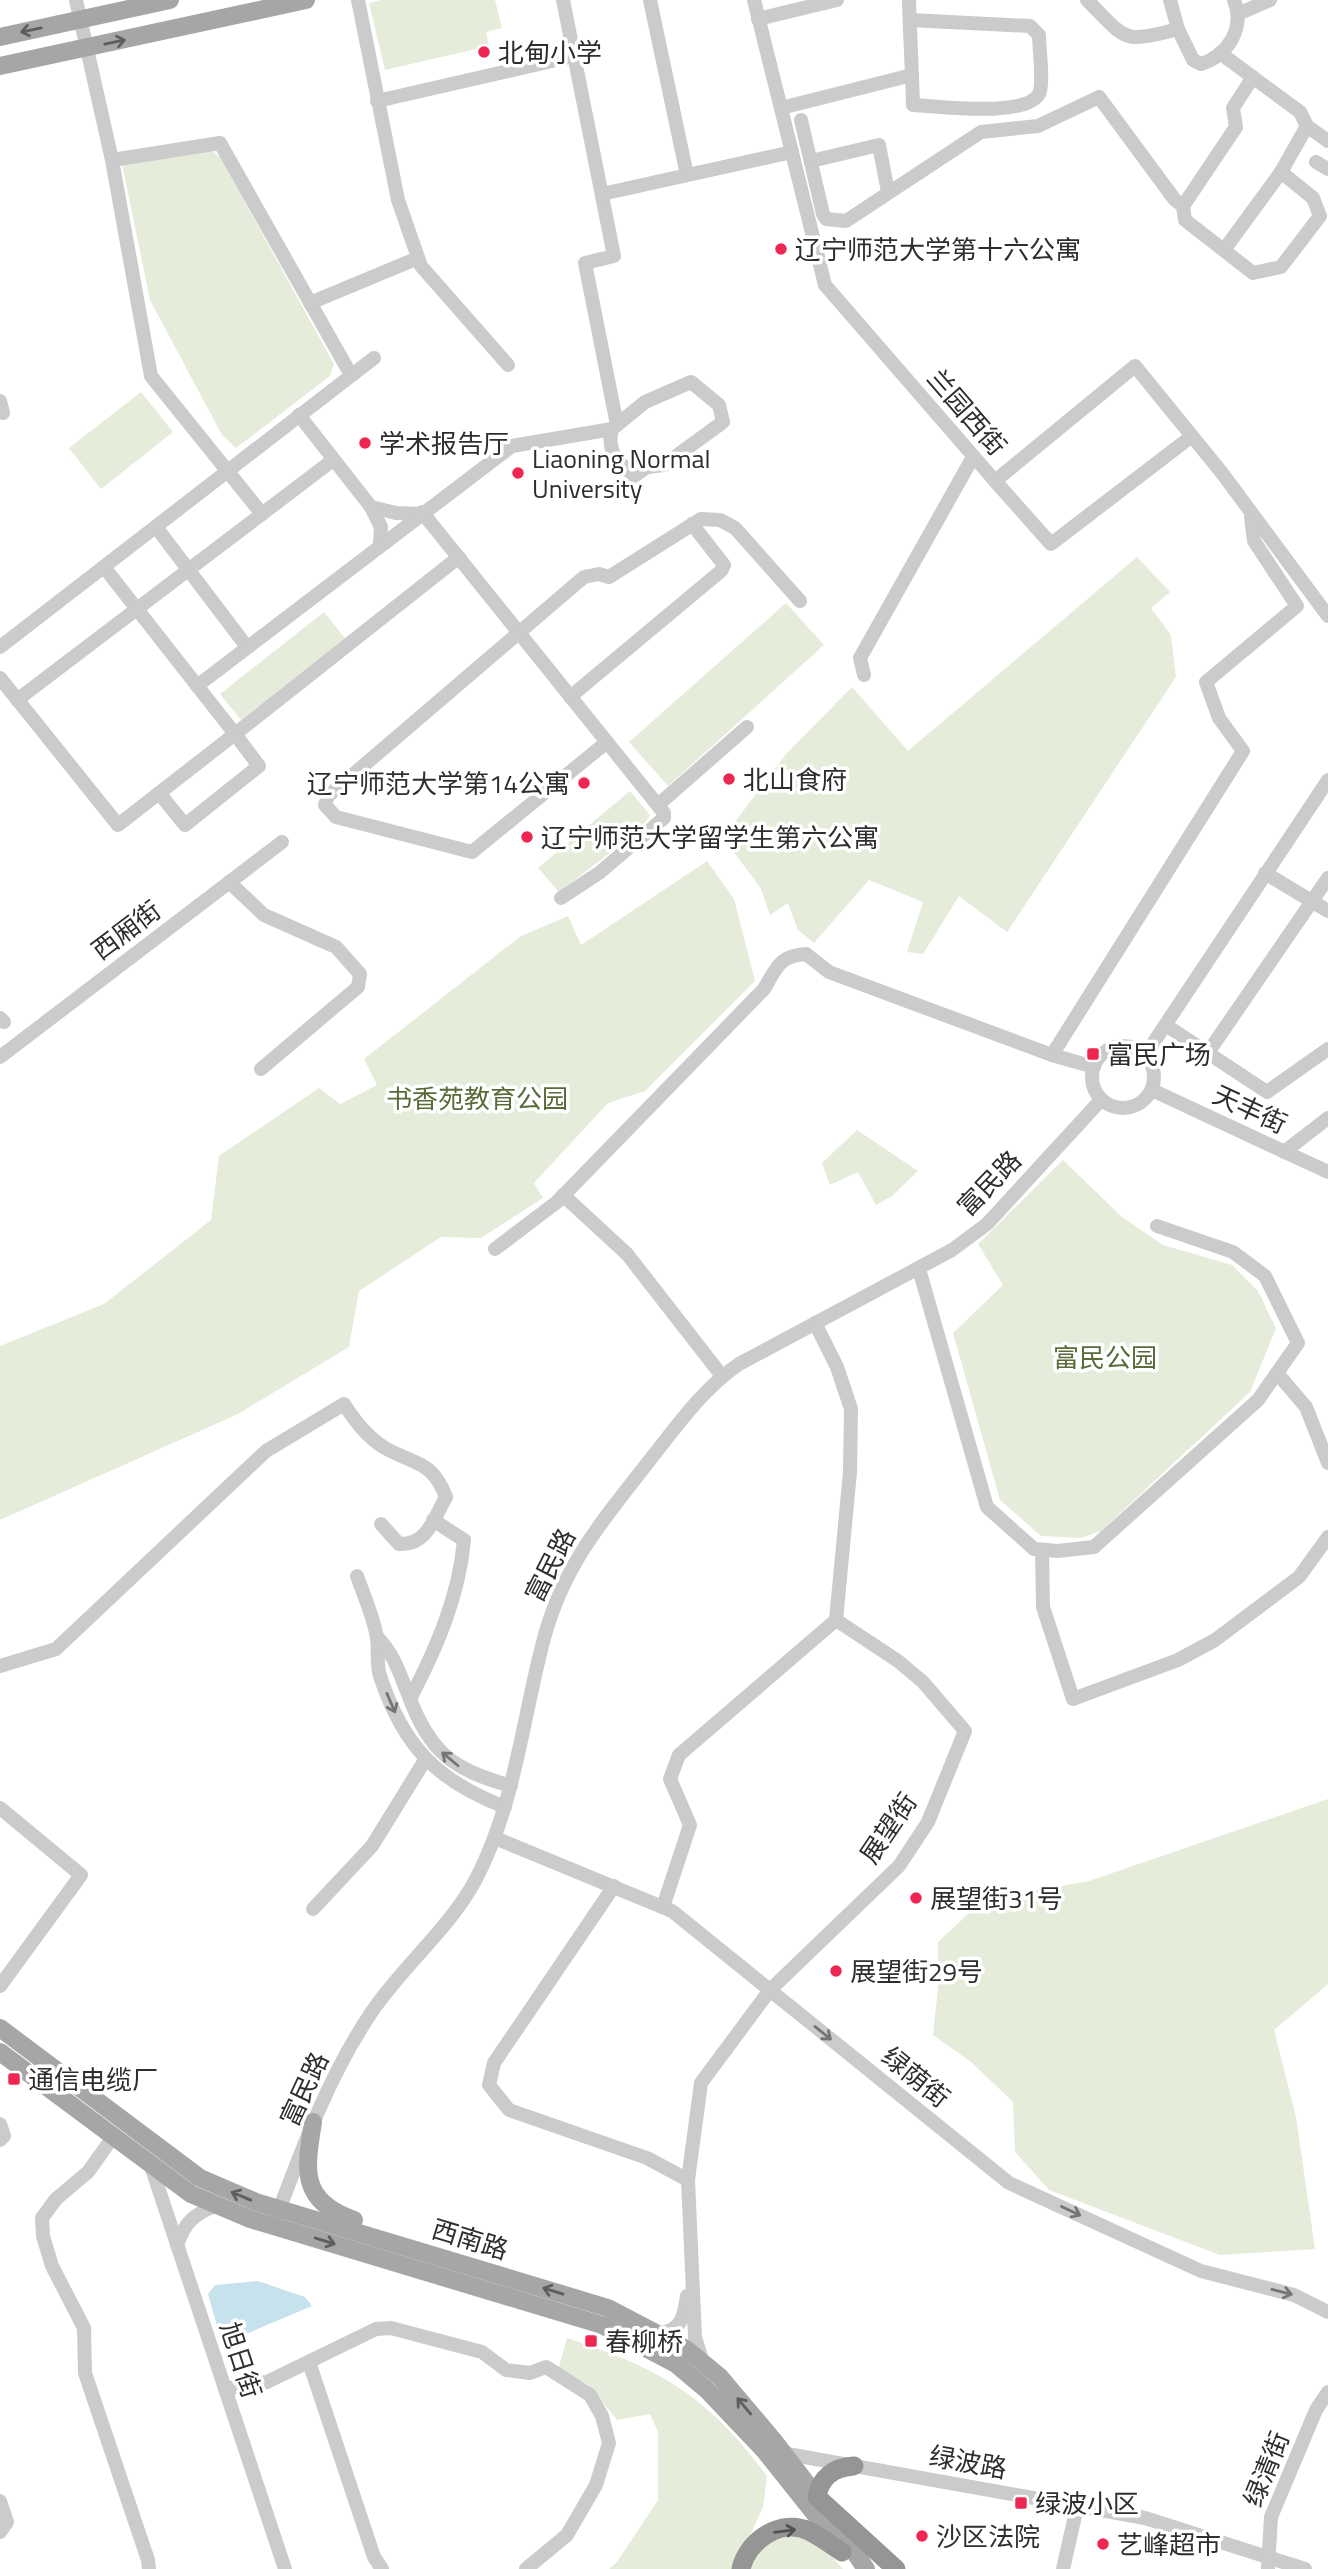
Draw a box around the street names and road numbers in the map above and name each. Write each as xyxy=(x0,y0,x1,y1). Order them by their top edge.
street label: 兰园西街 xyxy=(918,360,1016,464)
street label: 西厢街 xyxy=(83,891,169,969)
street label: 天丰街 xyxy=(1206,1075,1294,1143)
street label: 富民路 xyxy=(948,1141,1030,1225)
street label: 富民路 xyxy=(515,1521,585,1609)
street label: 展望街 xyxy=(850,1785,926,1871)
street label: 绿荫街 xyxy=(873,2037,959,2117)
street label: 富民路 xyxy=(270,2045,338,2133)
street label: 西南路 xyxy=(427,2209,513,2269)
street label: 旭日街 xyxy=(210,2317,272,2403)
street label: 绿清街 xyxy=(1233,2426,1299,2512)
street label: 绿波路 xyxy=(926,2436,1010,2488)

